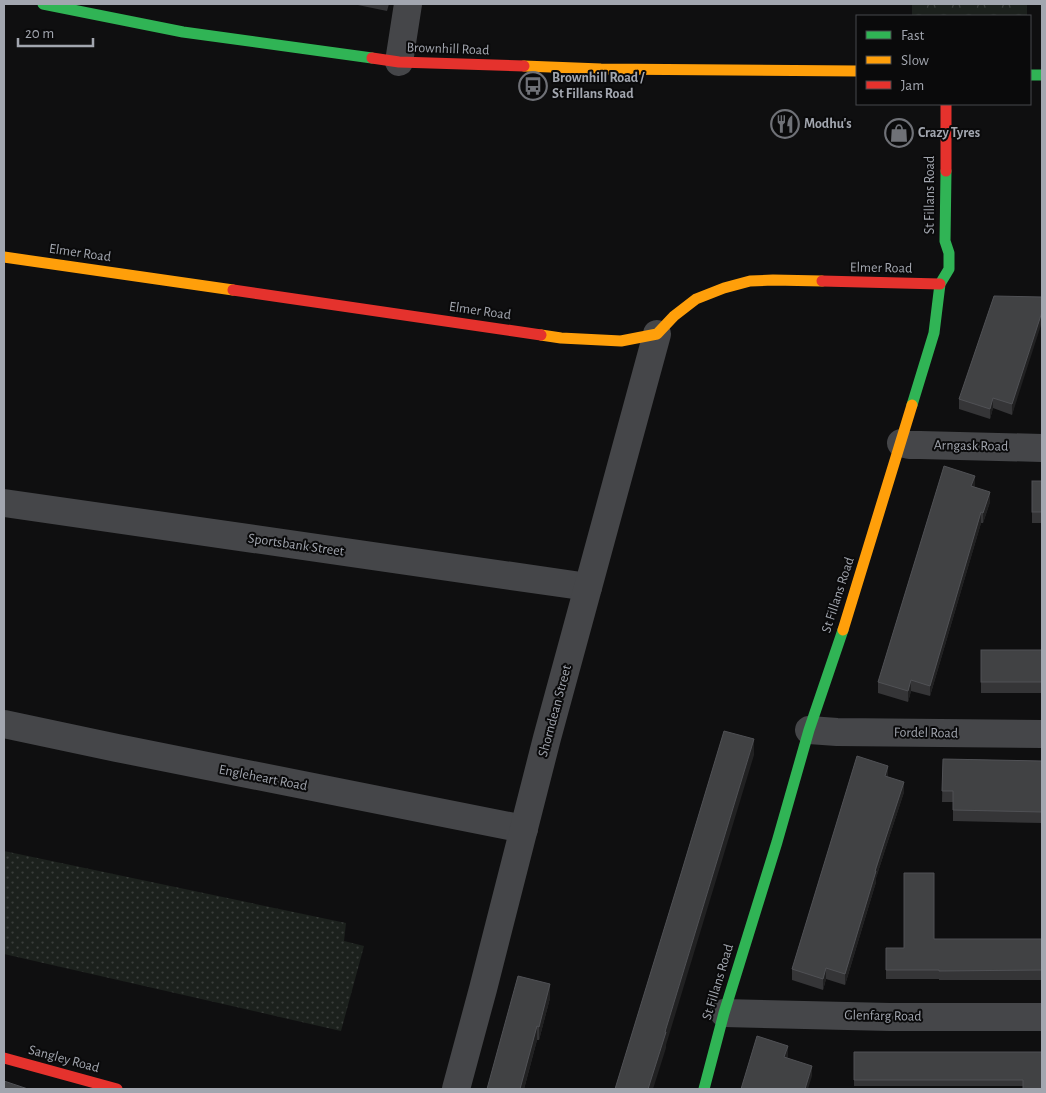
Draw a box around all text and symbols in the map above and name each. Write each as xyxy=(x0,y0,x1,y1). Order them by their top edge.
scale bar xyxy=(18,15,92,47)
legend xyxy=(856,15,1031,105)
text: 20 m xyxy=(25,26,54,41)
text: Fast xyxy=(901,28,925,43)
street label: Brownhill Road xyxy=(406,41,490,57)
text: Slow xyxy=(901,53,929,68)
bus stop icon: Brownhill Road / St Fillans Road xyxy=(518,71,548,101)
place label: Brownhill Road / St Fillans Road xyxy=(552,71,645,101)
text: Jam xyxy=(901,78,924,93)
restaurant icon: Modhu's xyxy=(770,109,800,139)
place label: Modhu's xyxy=(804,117,852,131)
shop icon: Crazy Tyres xyxy=(884,118,914,148)
place label: Crazy Tyres xyxy=(918,126,980,140)
street label: St Fillans Road xyxy=(923,156,937,234)
street label: Elmer Road xyxy=(48,242,112,264)
street label: Elmer Road xyxy=(850,260,912,276)
street label: Elmer Road xyxy=(448,300,512,322)
street label: Arngask Road xyxy=(934,438,1008,454)
street label: Sportsbank Street xyxy=(247,531,346,559)
street label: St Fillans Road xyxy=(819,555,857,635)
street label: Shorndean Street xyxy=(536,663,574,759)
street label: Fordel Road xyxy=(894,725,958,741)
street label: Engleheart Road xyxy=(218,763,308,793)
street label: St Fillans Road xyxy=(700,942,736,1022)
street label: Glenfarg Road xyxy=(844,1008,922,1024)
street label: Sangley Road xyxy=(27,1043,101,1075)

